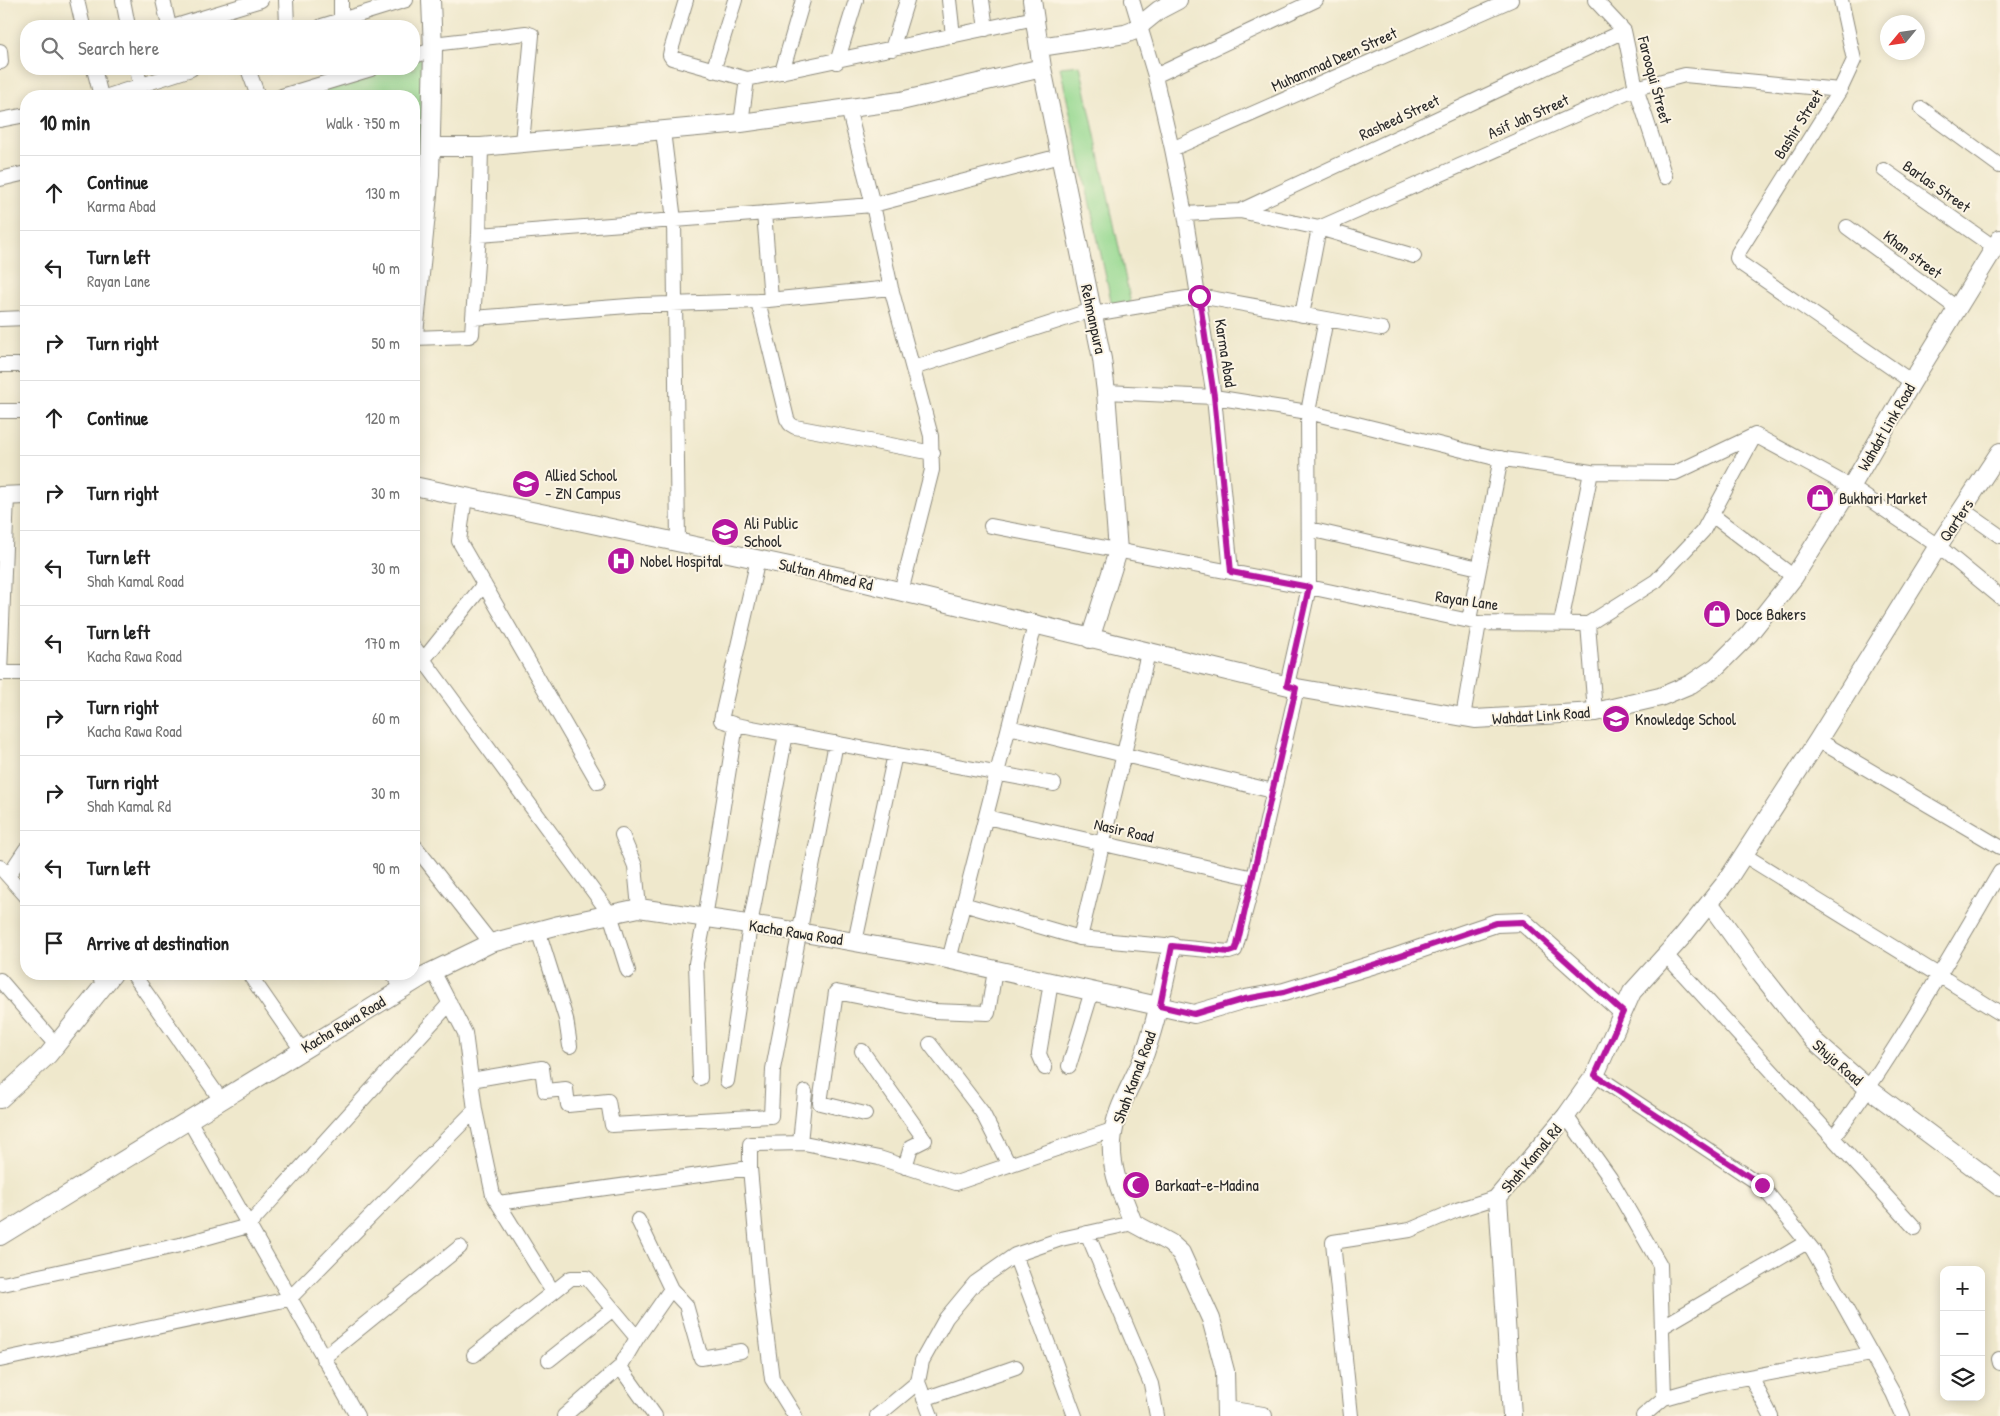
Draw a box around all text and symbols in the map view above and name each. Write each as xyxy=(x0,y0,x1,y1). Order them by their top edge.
north arrow xyxy=(1880,15,1925,60)
search box xyxy=(20,20,420,75)
street label: Muhammad Deen Street xyxy=(1268,21,1401,97)
street label: Farooqui Street xyxy=(1633,33,1677,127)
icon: search xyxy=(38,34,66,62)
text: Search here xyxy=(78,35,159,61)
street label: Bashir Street xyxy=(1768,85,1828,163)
street label: Asif Jah Street xyxy=(1484,88,1573,144)
street label: Rasheed Street xyxy=(1355,89,1443,145)
text: 10 min xyxy=(40,108,90,137)
text: Walk · 750 m xyxy=(326,112,400,134)
street label: Barlas Street xyxy=(1899,155,1976,218)
text: Continue xyxy=(87,169,148,195)
icon: ahead xyxy=(40,179,68,207)
text: 130 m xyxy=(365,182,400,204)
text: Karma Abad xyxy=(87,195,156,217)
street label: Khan street xyxy=(1879,225,1947,284)
text: Turn left xyxy=(87,244,150,270)
icon: left xyxy=(40,254,68,282)
text: 40 m xyxy=(372,257,400,279)
text: Rayan Lane xyxy=(87,270,150,292)
street label: Rehmanpura xyxy=(1076,282,1112,356)
route start xyxy=(1188,285,1211,308)
street label: Karma Abad xyxy=(1210,317,1242,389)
icon: right xyxy=(40,329,68,357)
text: Turn right xyxy=(87,330,158,356)
text: 50 m xyxy=(372,332,400,354)
street label: Wahdat Link Road xyxy=(1852,379,1920,475)
icon: ahead xyxy=(40,404,68,432)
text: Continue xyxy=(87,405,148,431)
text: 120 m xyxy=(365,407,400,429)
place label: Allied School - ZN Campus xyxy=(545,464,621,504)
school or university icon: Allied School - ZN Campus xyxy=(511,469,541,499)
icon: right xyxy=(40,479,68,507)
text: Turn right xyxy=(87,480,158,506)
text: 30 m xyxy=(371,482,400,504)
shop icon: Bukhari Market xyxy=(1805,483,1835,513)
place label: Bukhari Market xyxy=(1839,487,1928,509)
street label: Qarters xyxy=(1934,494,1978,546)
place label: Ali Public School xyxy=(744,512,799,552)
school or university icon: Ali Public School xyxy=(710,517,740,547)
text: Turn left xyxy=(87,544,150,570)
hospital icon: Nobel Hospital xyxy=(606,546,636,576)
place label: Nobel Hospital xyxy=(640,550,723,572)
street label: Sultan Ahmed Rd xyxy=(777,552,875,596)
icon: left xyxy=(40,554,68,582)
text: 30 m xyxy=(371,557,400,579)
text: Shah Kamal Road xyxy=(87,570,184,592)
street label: Rayan Lane xyxy=(1434,585,1501,615)
shop icon: Doce Bakers xyxy=(1702,599,1732,629)
place label: Doce Bakers xyxy=(1736,603,1806,625)
text: Turn left xyxy=(87,619,150,645)
icon: left xyxy=(40,629,68,657)
text: 170 m xyxy=(365,632,400,654)
text: Kacha Rawa Road xyxy=(87,645,182,667)
text: Turn right xyxy=(87,694,158,720)
street label: Wahdat Link Road xyxy=(1491,701,1591,729)
icon: right xyxy=(40,704,68,732)
school or university icon: Knowledge School xyxy=(1601,704,1631,734)
text: 60 m xyxy=(372,707,400,729)
place label: Knowledge School xyxy=(1635,708,1737,730)
text: Kacha Rawa Road xyxy=(87,720,182,742)
text: Turn right xyxy=(87,769,158,795)
icon: right xyxy=(40,779,68,807)
text: 30 m xyxy=(371,782,400,804)
text: Shah Kamal Rd xyxy=(87,795,171,817)
street label: Nasir Road xyxy=(1092,812,1156,848)
icon: left xyxy=(40,854,68,882)
text: Turn left xyxy=(87,855,150,881)
text: 90 m xyxy=(372,857,400,879)
street label: Kacha Rawa Road xyxy=(748,914,844,950)
icon: arrive xyxy=(40,929,68,957)
text: Arrive at destination xyxy=(87,930,229,956)
street label: Kacha Rawa Road xyxy=(297,990,389,1058)
street label: Shah Kamal Road xyxy=(1107,1028,1161,1126)
street label: Shuja Road xyxy=(1808,1034,1868,1090)
street label: Shah Kamal Rd xyxy=(1496,1119,1566,1197)
mosque icon: Barkaat-e-Madina xyxy=(1121,1170,1151,1200)
place label: Barkaat-e-Madina xyxy=(1155,1174,1259,1196)
route end xyxy=(1751,1174,1774,1197)
map controls xyxy=(1940,1266,1985,1401)
button: + xyxy=(1940,1266,1985,1311)
button: − xyxy=(1940,1311,1985,1356)
button: layers xyxy=(1940,1356,1985,1401)

